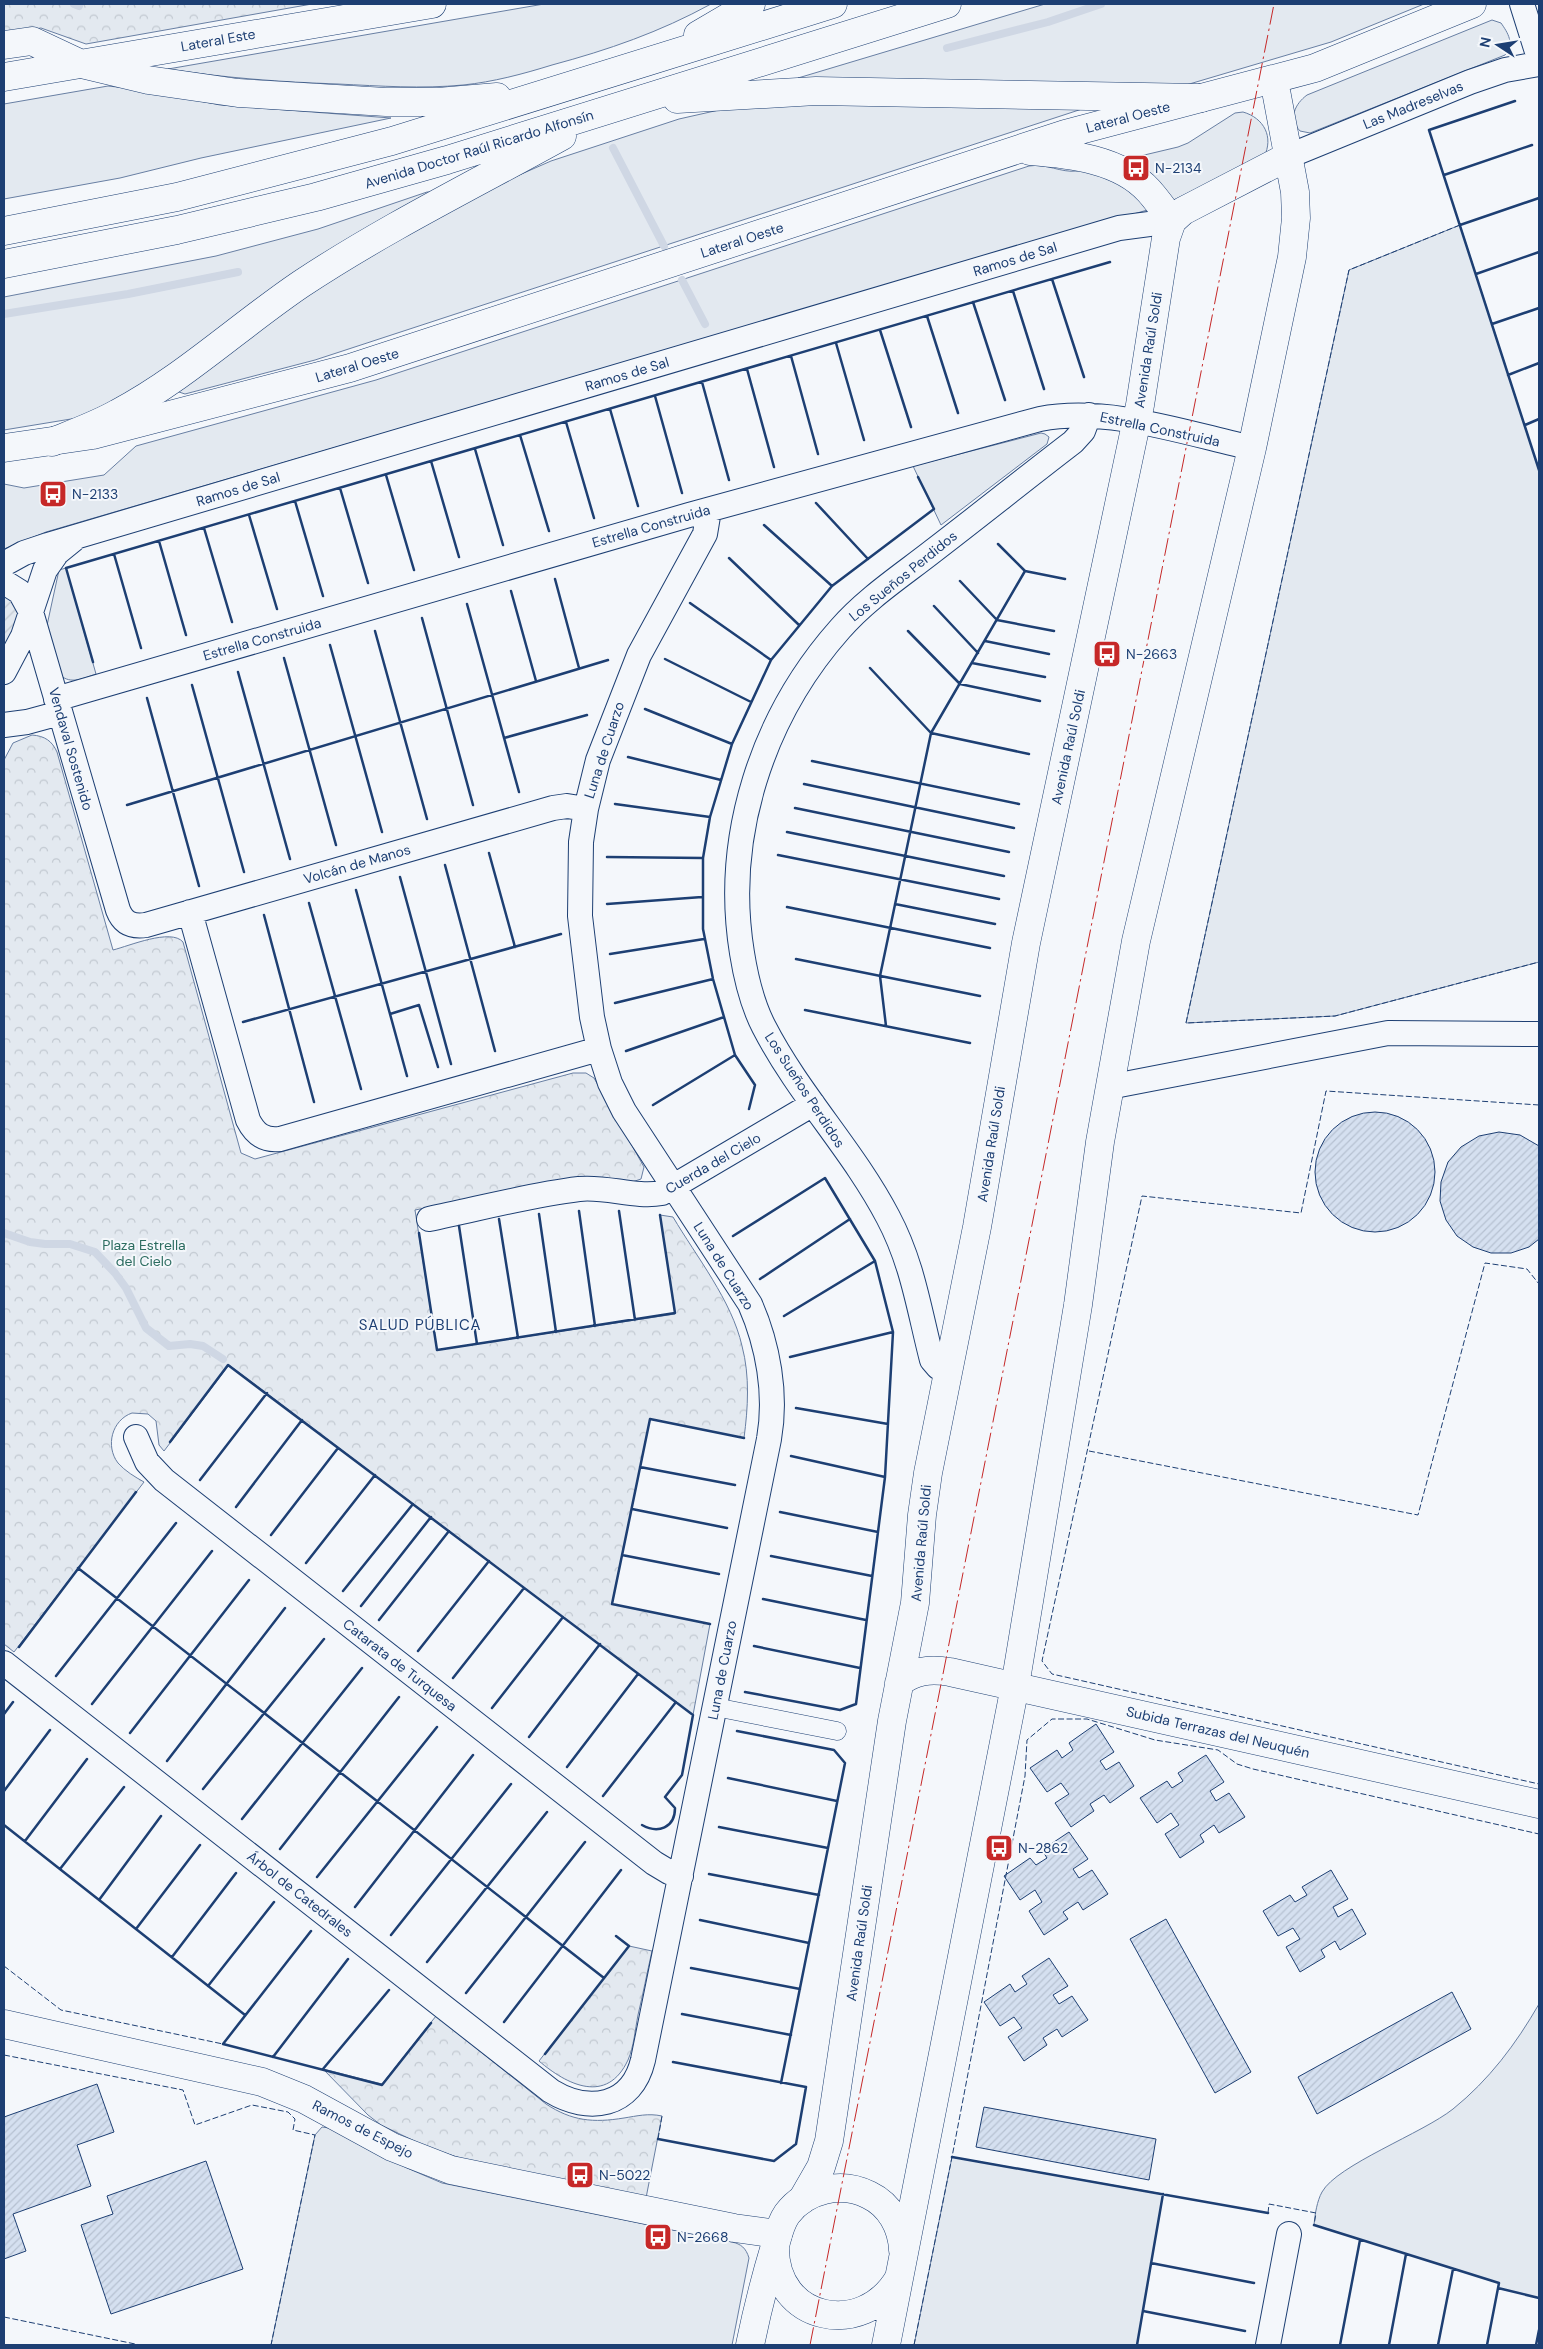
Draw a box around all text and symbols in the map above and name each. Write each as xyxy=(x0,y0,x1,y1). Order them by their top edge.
north arrow xyxy=(1473,20,1523,70)
street label: Lateral Este xyxy=(179,25,257,55)
text: N xyxy=(1475,35,1495,49)
street label: Las Madreselvas xyxy=(1360,77,1466,133)
street label: Lateral Oeste xyxy=(1084,97,1172,137)
street label: Avenida Doctor Raúl Ricardo Alfonsín xyxy=(362,106,596,192)
bus stop icon: N-2134 xyxy=(1121,153,1151,183)
place label: N-2134 xyxy=(1155,159,1202,177)
street label: Lateral Oeste xyxy=(698,218,786,262)
street label: Ramos de Sal xyxy=(971,238,1059,280)
street label: Avenida Raúl Soldi xyxy=(1130,291,1166,409)
street label: Lateral Oeste xyxy=(313,344,401,386)
street label: Ramos de Sal xyxy=(583,353,671,395)
street label: Estrella Construida xyxy=(1098,408,1222,450)
street label: Ramos de Sal xyxy=(194,468,282,510)
bus stop icon: N-2133 xyxy=(38,479,68,509)
place label: N-2133 xyxy=(72,485,118,503)
street label: Estrella Construida xyxy=(590,501,712,551)
street label: Los Sueños Perdidos xyxy=(845,527,961,625)
street label: Estrella Construida xyxy=(201,614,323,664)
bus stop icon: N-2663 xyxy=(1092,639,1122,669)
place label: N-2663 xyxy=(1126,645,1177,663)
street label: Vendaval Sostenido xyxy=(45,686,97,812)
street label: Avenida Raúl Soldi xyxy=(1047,688,1089,806)
street label: Luna de Cuarzo xyxy=(580,699,628,801)
street label: Volcán de Manos xyxy=(301,840,413,888)
street label: Los Sueños Perdidos xyxy=(761,1029,849,1151)
street label: Avenida Raúl Soldi xyxy=(973,1085,1009,1203)
street label: Cuerda del Cielo xyxy=(662,1128,764,1198)
street label: Luna de Cuarzo xyxy=(690,1218,758,1314)
park label: Plaza Estrella del Cielo xyxy=(102,1236,186,1270)
district label: SALUD PÚBLICA xyxy=(359,1315,481,1335)
street label: Avenida Raúl Soldi xyxy=(907,1484,935,1602)
street label: Catarata de Turquesa xyxy=(339,1615,461,1715)
street label: Luna de Cuarzo xyxy=(704,1619,740,1721)
street label: Subida Terrazas del Neuquén xyxy=(1125,1702,1311,1762)
bus stop icon: N-2862 xyxy=(984,1833,1014,1863)
place label: N-2862 xyxy=(1018,1839,1068,1857)
street label: Árbol de Catedrales xyxy=(244,1847,356,1941)
street label: Avenida Raúl Soldi xyxy=(842,1884,876,2002)
street label: Ramos de Espejo xyxy=(309,2096,417,2162)
bus stop icon: N-5022 xyxy=(565,2160,595,2190)
place label: N-5022 xyxy=(599,2166,650,2184)
bus stop icon: N-2668 xyxy=(643,2222,673,2252)
place label: N-2668 xyxy=(677,2228,728,2246)

